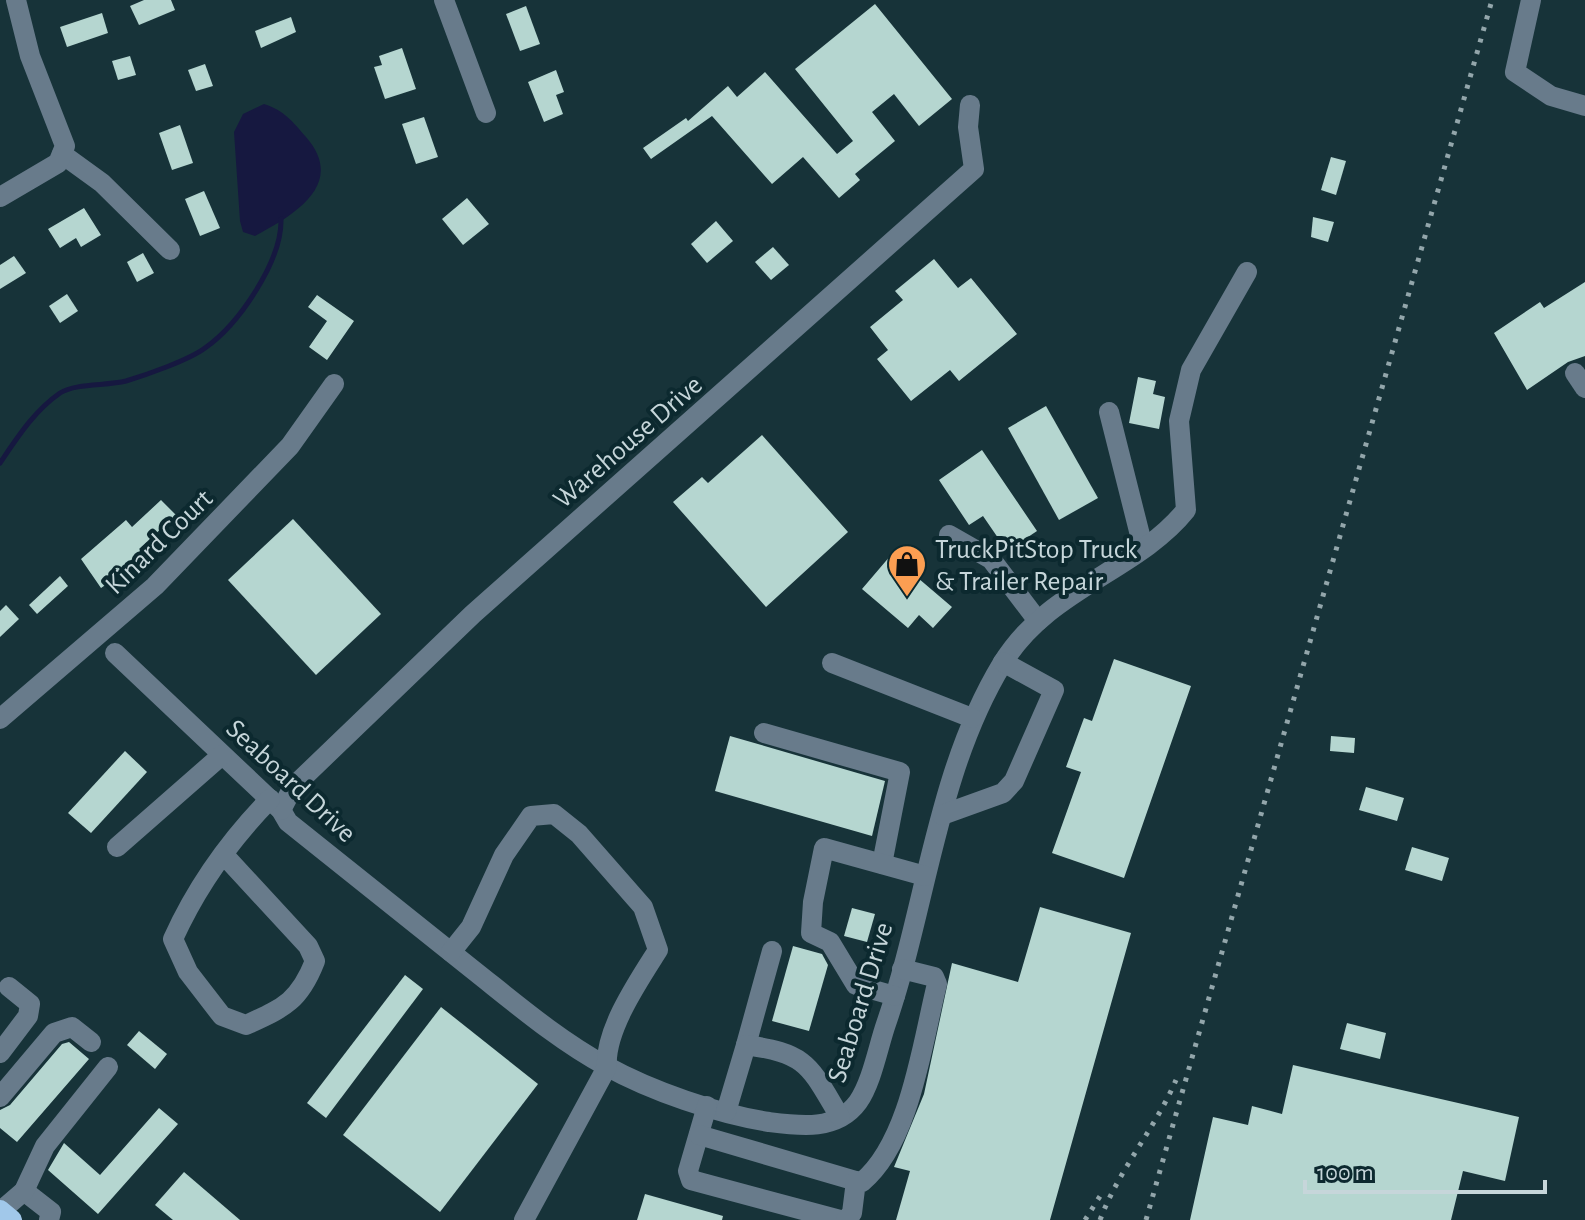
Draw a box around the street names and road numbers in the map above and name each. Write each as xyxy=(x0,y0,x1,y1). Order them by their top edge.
street label: Warehouse Drive xyxy=(549,371,708,514)
street label: Kinard Court xyxy=(100,485,218,600)
street label: Seaboard Drive xyxy=(220,715,361,848)
street label: Seaboard Drive xyxy=(823,919,899,1086)

